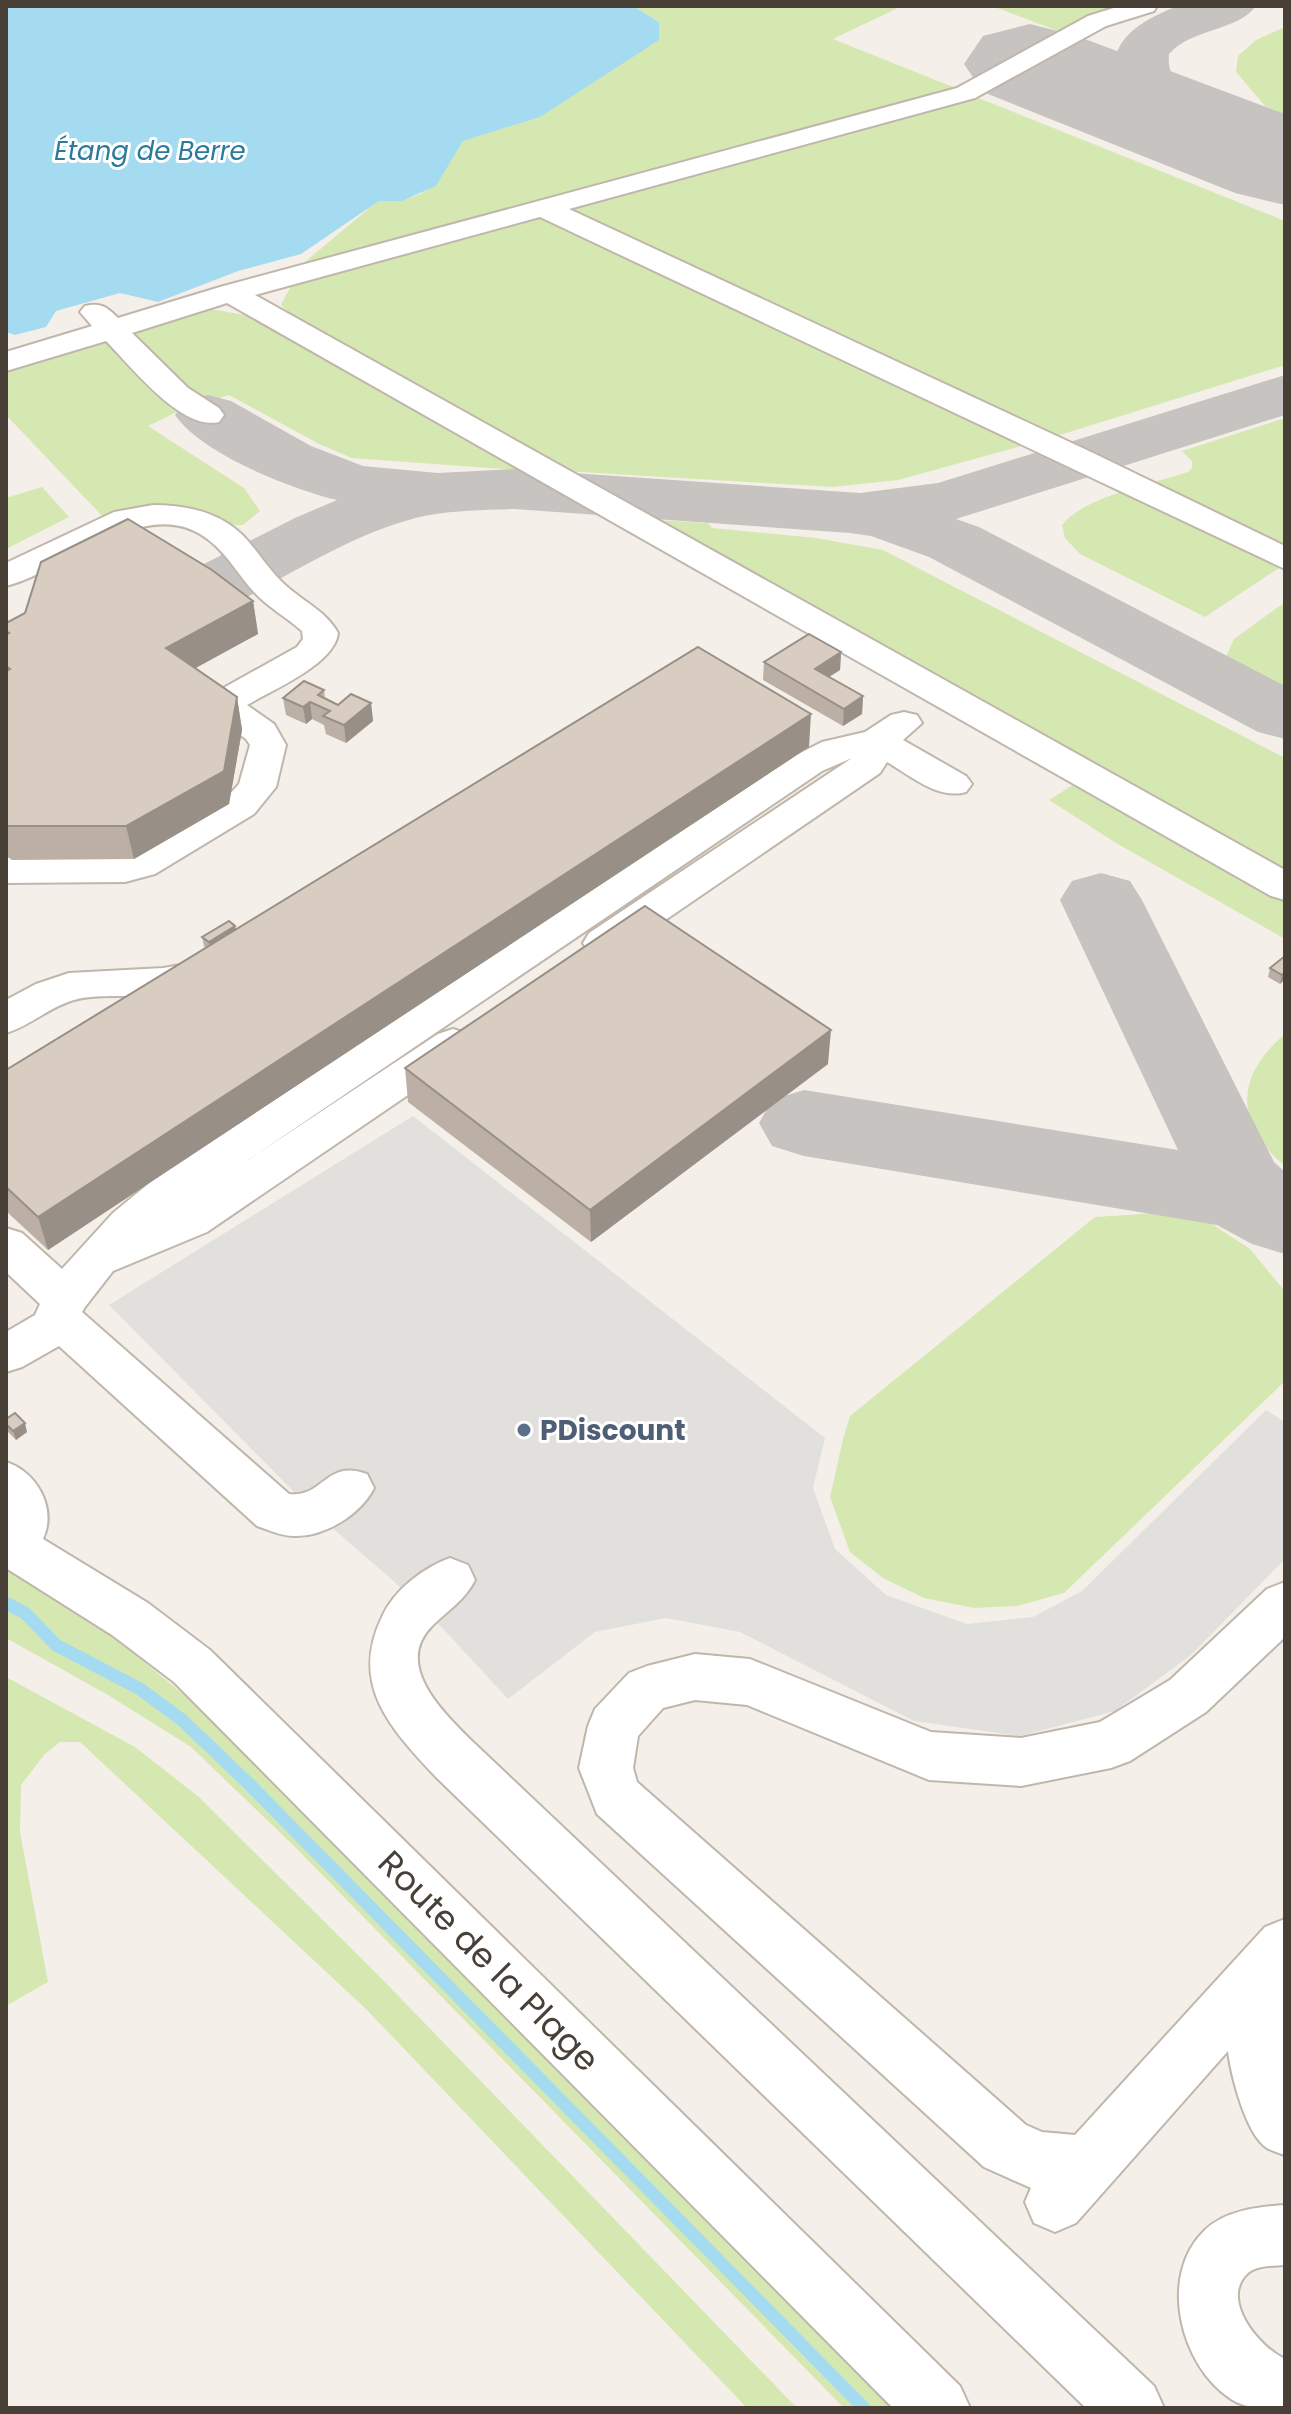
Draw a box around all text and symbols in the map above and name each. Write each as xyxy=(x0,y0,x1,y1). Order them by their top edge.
water label: Étang de Berre xyxy=(54,133,246,169)
place label: PDiscount xyxy=(540,1411,686,1450)
marker: PDiscount xyxy=(515,1421,533,1439)
street label: Route de la Plage xyxy=(368,1840,610,2082)

